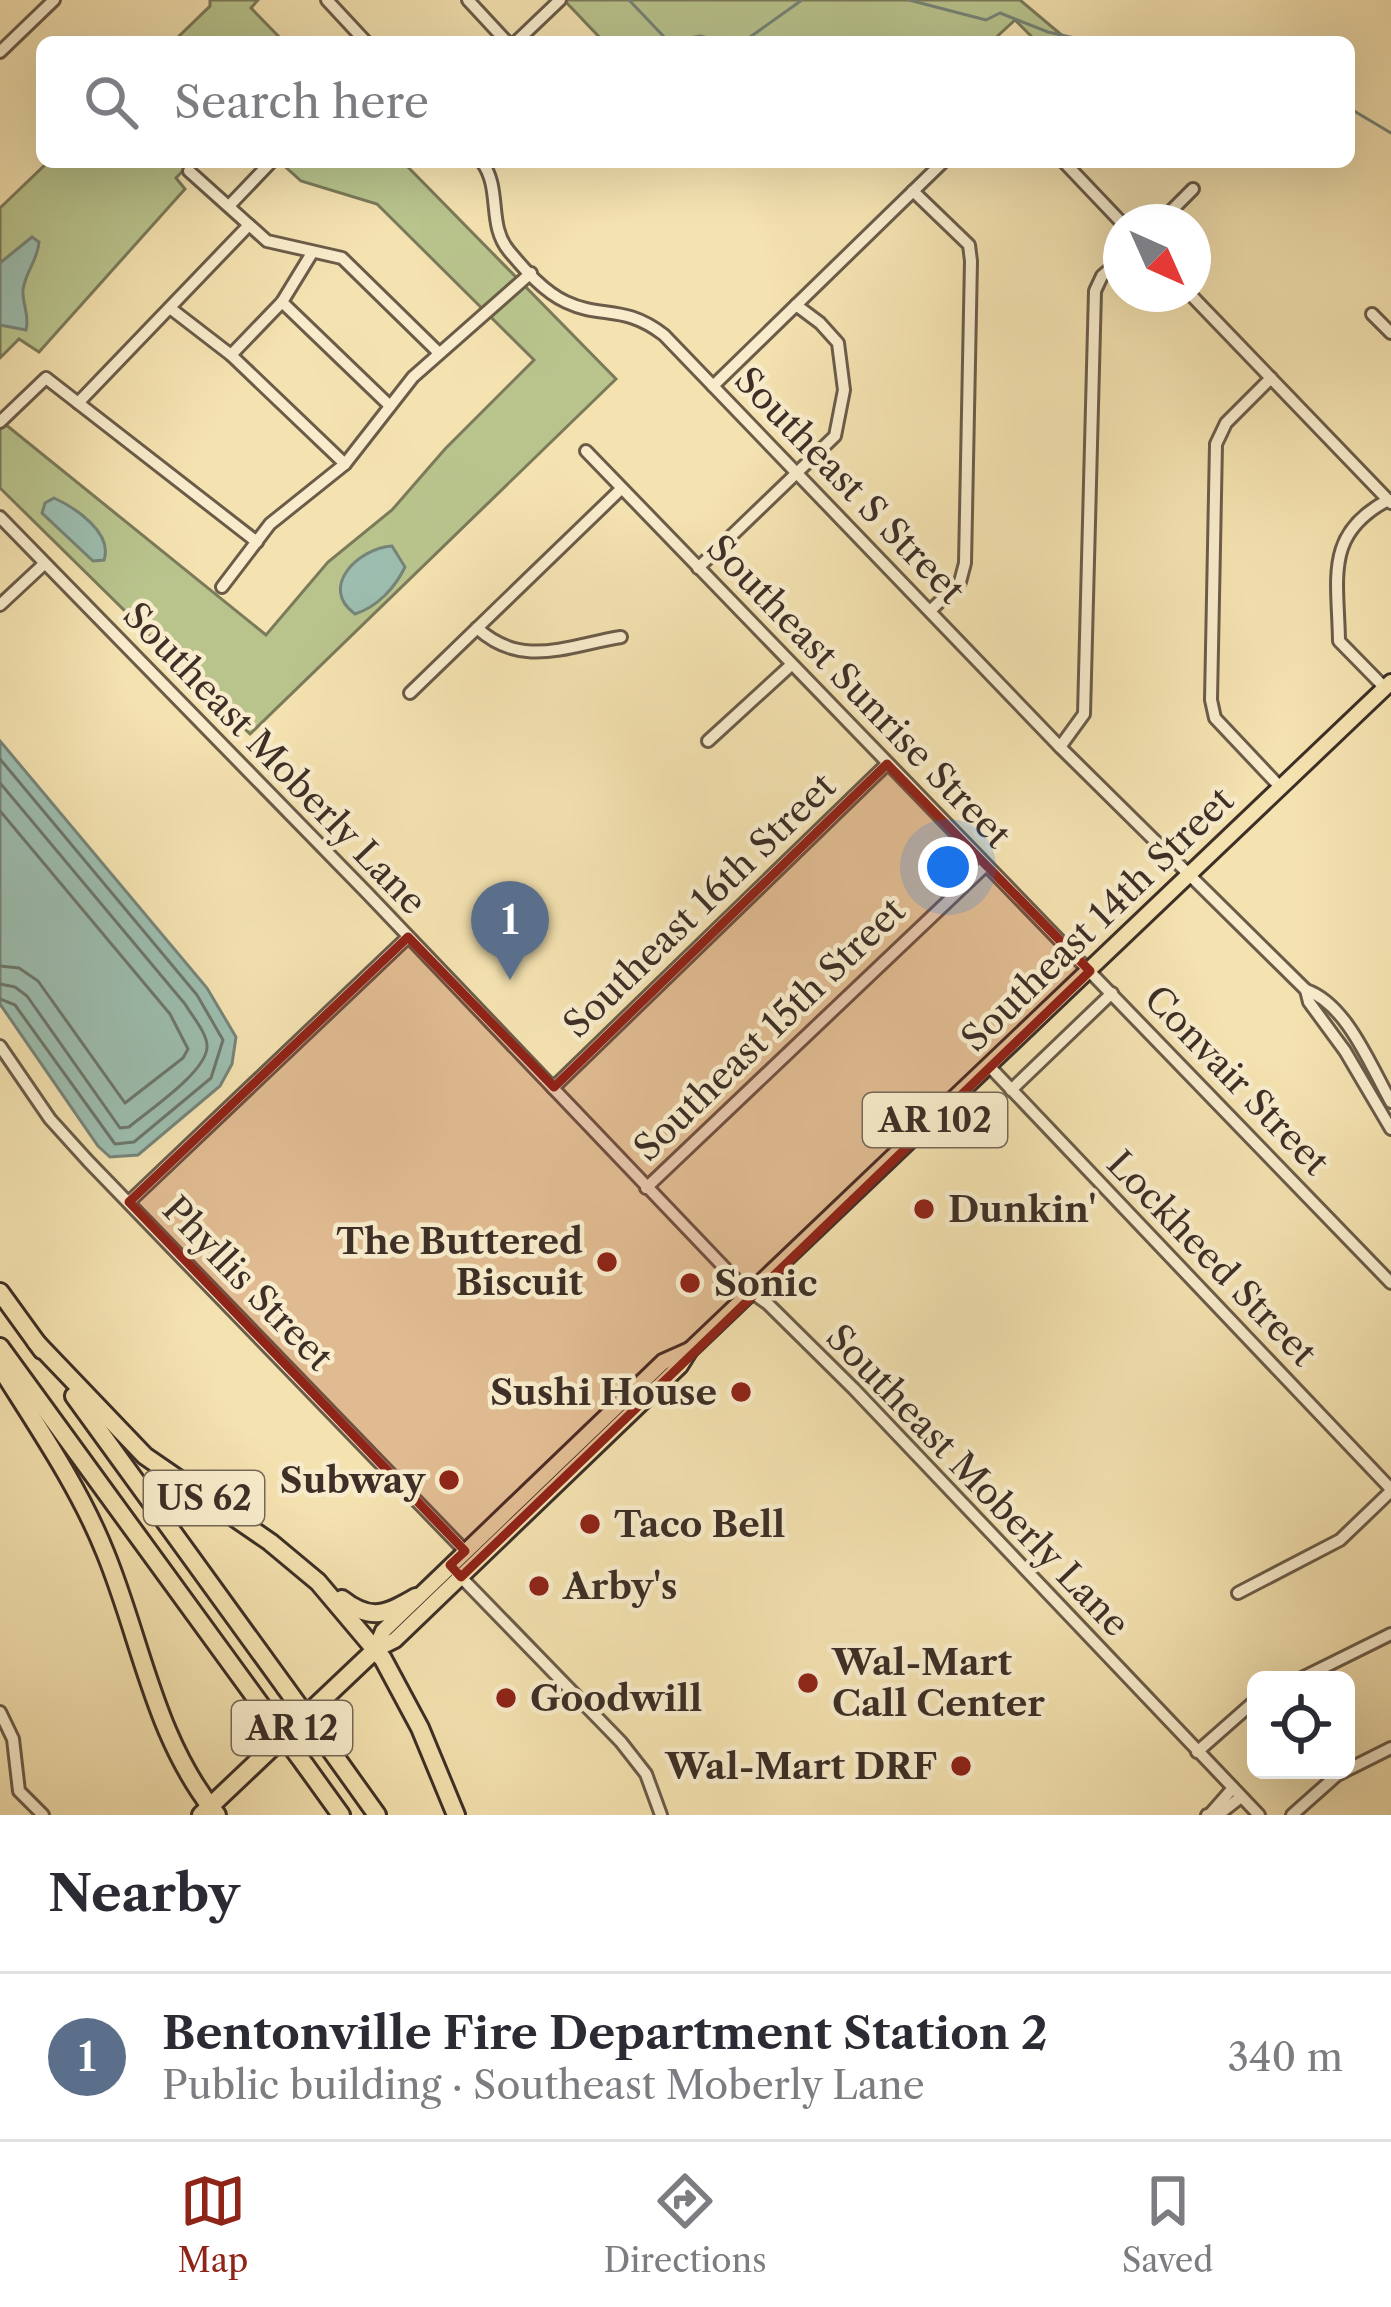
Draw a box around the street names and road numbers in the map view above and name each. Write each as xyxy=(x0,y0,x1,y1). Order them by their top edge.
street label: Southeast S Street xyxy=(726,358,974,612)
street label: Southeast Sunrise Street xyxy=(698,525,1020,857)
street label: Southeast Moberly Lane xyxy=(114,593,436,923)
street label: Southeast 16th Street xyxy=(554,764,844,1046)
street label: Southeast 14th Street xyxy=(952,778,1242,1060)
street label: Southeast 15th Street xyxy=(624,888,914,1170)
street label: Convair Street xyxy=(1136,976,1338,1184)
road number: AR 102 xyxy=(863,1093,1007,1147)
street label: Lockheed Street xyxy=(1098,1141,1326,1375)
street label: Phyllis Street xyxy=(154,1187,342,1379)
street label: Southeast Moberly Lane xyxy=(817,1315,1139,1645)
road number: US 62 xyxy=(144,1471,264,1525)
road number: AR 12 xyxy=(232,1701,352,1755)

